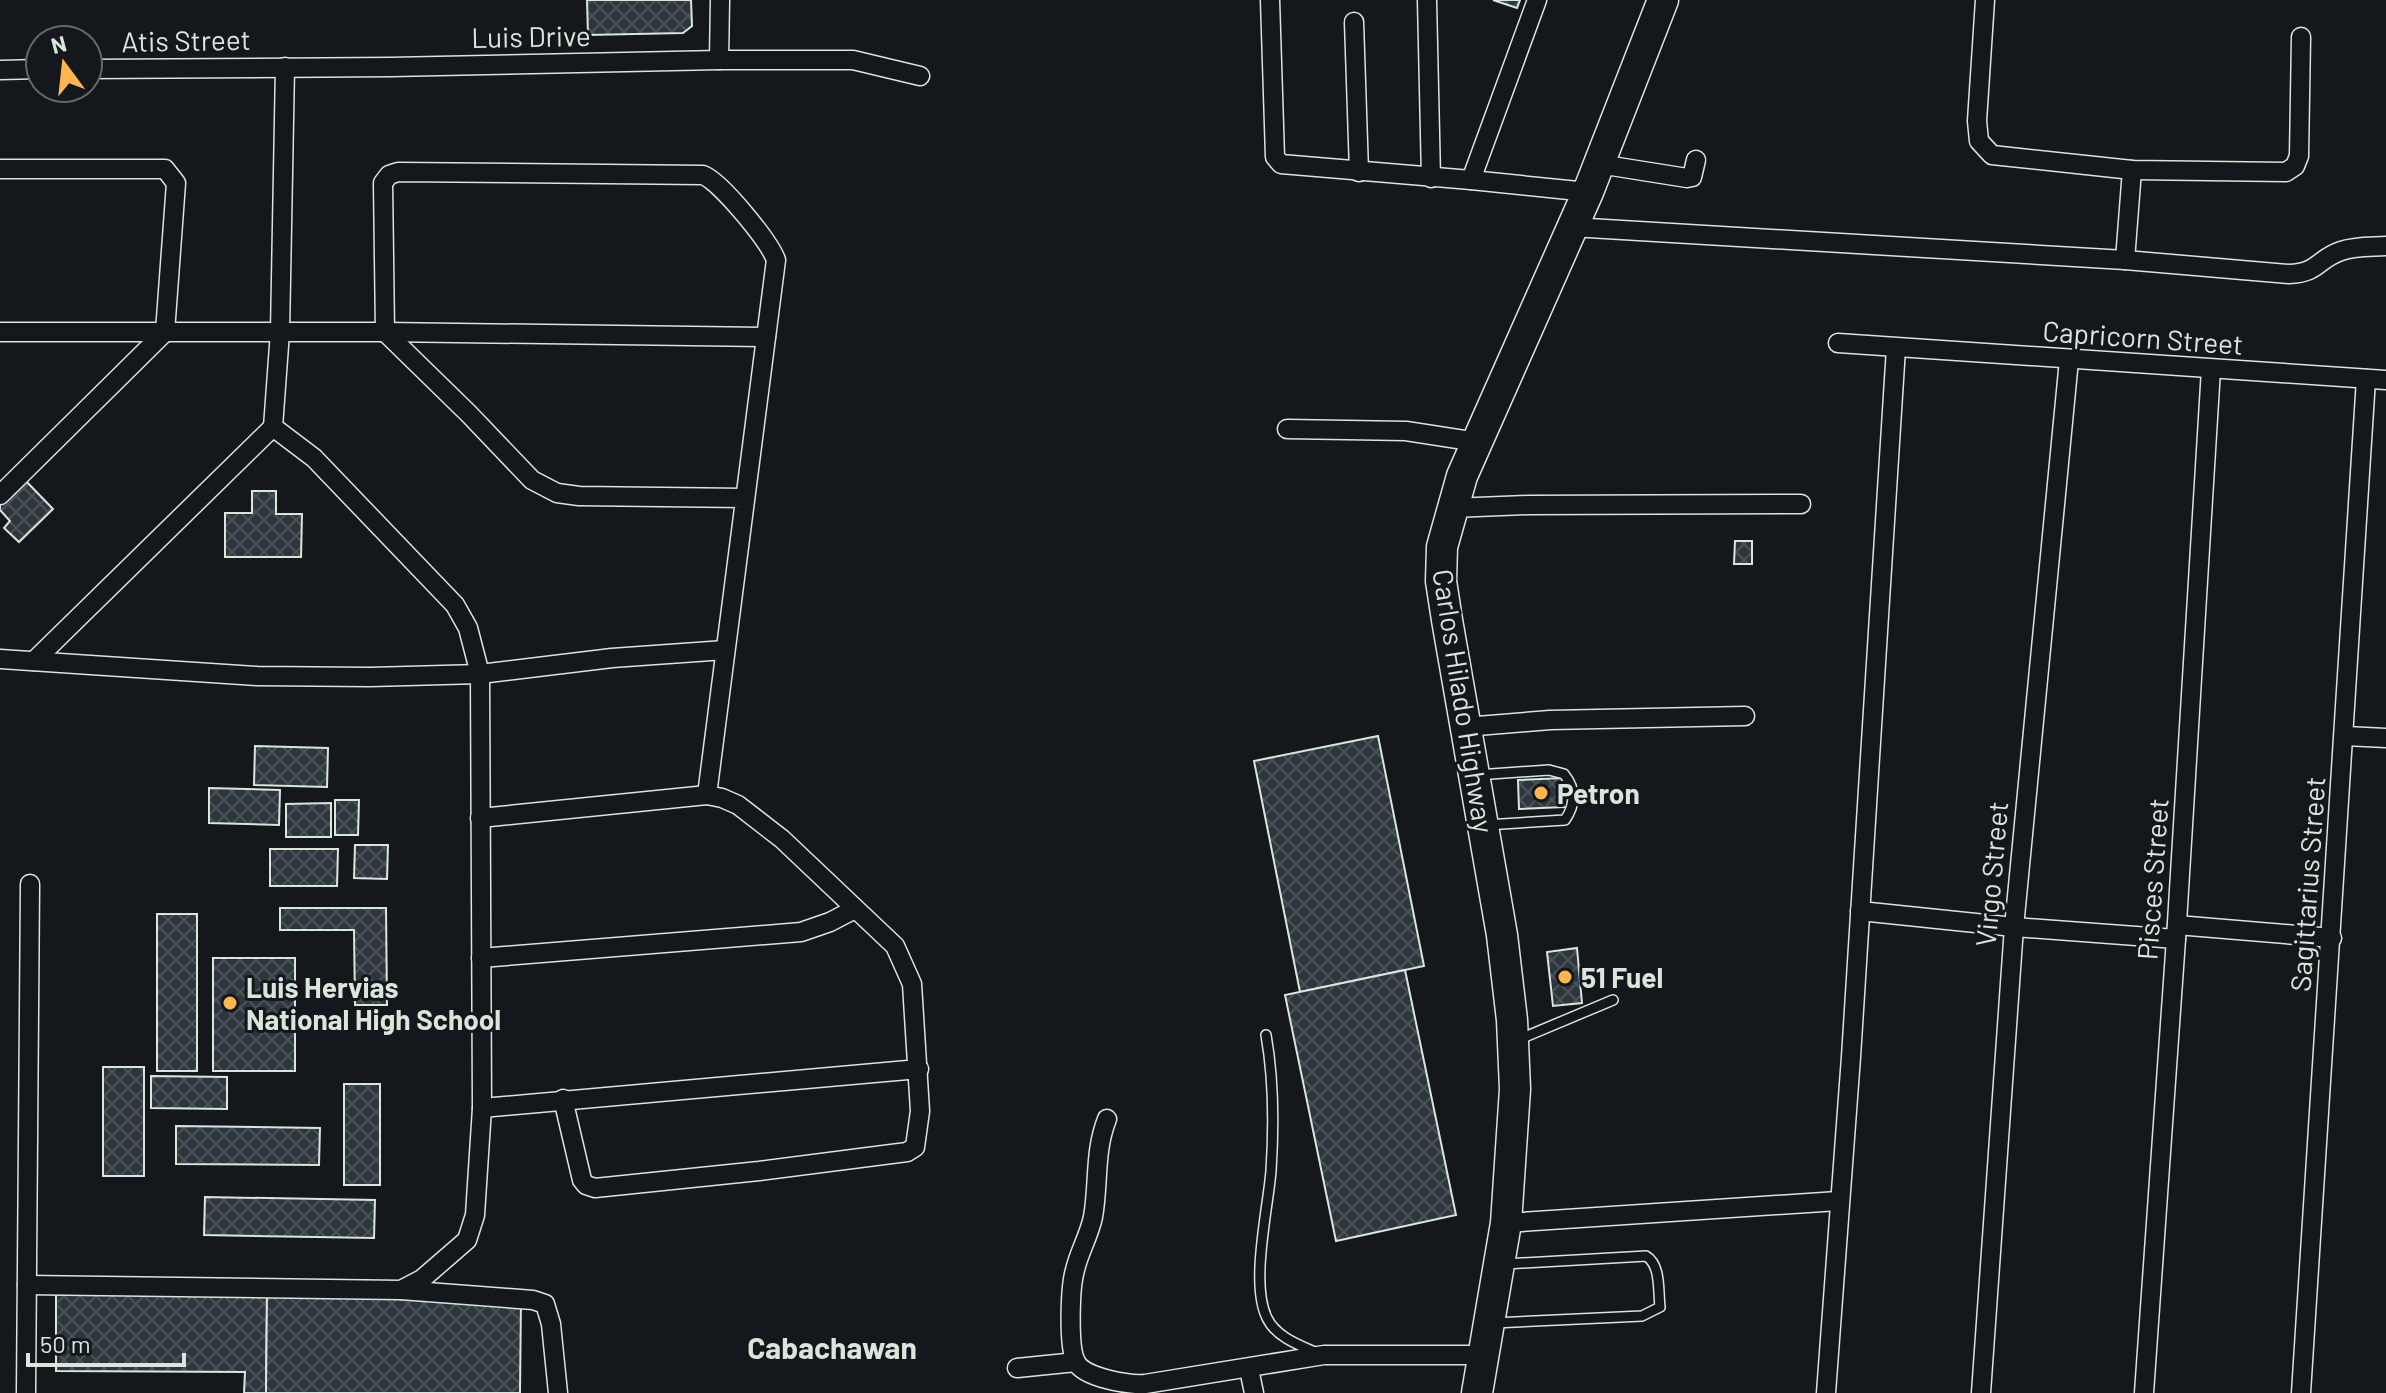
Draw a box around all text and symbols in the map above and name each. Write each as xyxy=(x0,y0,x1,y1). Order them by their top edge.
street label: Luis Drive xyxy=(471,18,591,54)
street label: Atis Street xyxy=(121,22,251,58)
north arrow xyxy=(24,24,104,104)
text: N xyxy=(48,29,69,58)
street label: Capricorn Street xyxy=(2042,313,2244,361)
street label: Carlos Hilado Highway xyxy=(1426,567,1502,835)
street label: Sagittarius Street xyxy=(2283,775,2331,993)
place label: Petron xyxy=(1557,776,1640,810)
marker: Petron xyxy=(1532,784,1550,802)
street label: Pisces Street xyxy=(2129,797,2175,961)
street label: Virgo Street xyxy=(1968,800,2014,948)
place label: 51 Fuel xyxy=(1581,960,1663,994)
marker: 51 Fuel xyxy=(1556,968,1574,986)
place label: Luis Hervias National High School xyxy=(246,970,501,1036)
marker: Luis Hervias National High School xyxy=(221,994,239,1012)
scale bar xyxy=(28,1317,184,1367)
text: 50 m xyxy=(40,1329,91,1358)
district label: Cabachawan xyxy=(747,1329,917,1365)

